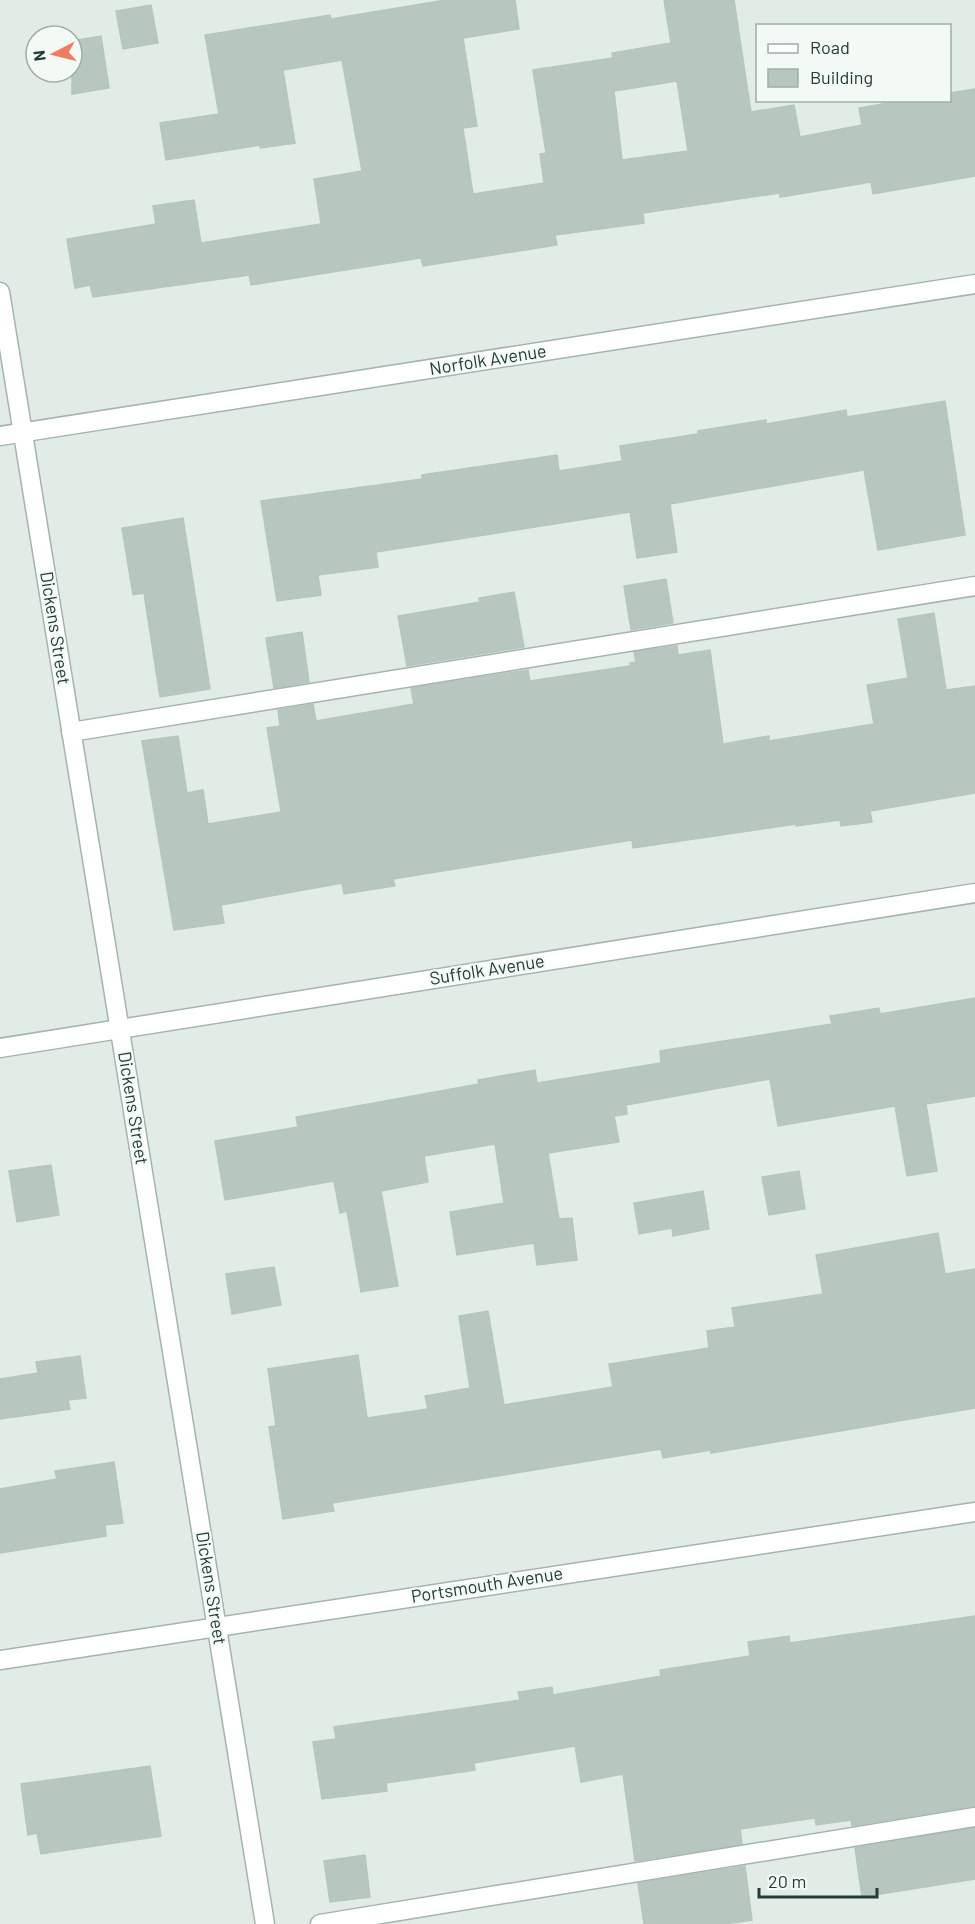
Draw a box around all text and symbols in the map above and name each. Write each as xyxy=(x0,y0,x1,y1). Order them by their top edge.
north arrow xyxy=(24,24,84,84)
legend xyxy=(756,24,951,102)
text: Road xyxy=(810,36,850,58)
text: N xyxy=(29,49,49,62)
text: Building xyxy=(810,66,873,88)
street label: Norfolk Avenue xyxy=(428,339,548,379)
street label: Dickens Street xyxy=(36,570,76,686)
street label: Suffolk Avenue xyxy=(428,949,546,989)
street label: Dickens Street xyxy=(114,1050,154,1166)
street label: Dickens Street xyxy=(192,1530,232,1646)
street label: Portsmouth Avenue xyxy=(409,1561,564,1607)
scale bar xyxy=(759,1861,878,1899)
text: 20 m xyxy=(768,1870,806,1892)

